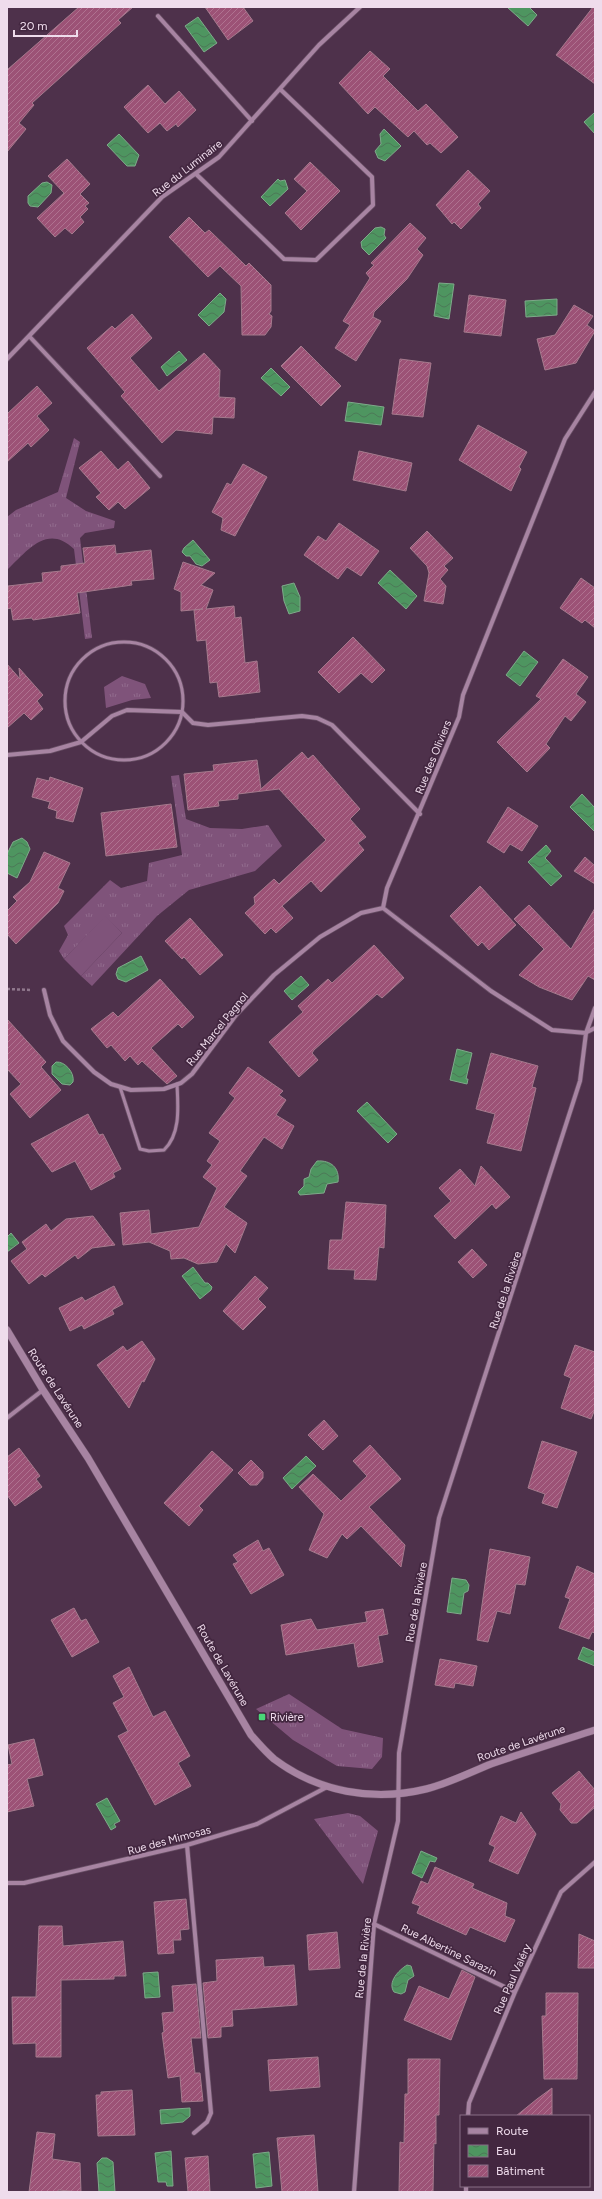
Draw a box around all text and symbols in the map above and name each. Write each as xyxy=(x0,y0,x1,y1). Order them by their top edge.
scale bar xyxy=(14,12,77,38)
text: 20 m xyxy=(20,19,48,33)
street label: Rue du Luminaire xyxy=(150,137,225,200)
street label: Rue des Oliviers xyxy=(413,718,454,796)
street label: Rue Marcel Pagnol xyxy=(184,990,251,1069)
street label: Rue de la Rivière xyxy=(487,1250,524,1331)
street label: Route de Lavérune xyxy=(25,1346,86,1431)
street label: Rue de la Rivière xyxy=(403,1561,430,1643)
street label: Route de Lavérune xyxy=(194,1622,251,1708)
place label: Rivière xyxy=(270,1711,303,1724)
marker: Rivière xyxy=(257,1712,267,1722)
street label: Route de Lavérune xyxy=(475,1722,567,1765)
street label: Rue des Mimosas xyxy=(126,1823,212,1858)
street label: Rue de la Rivière xyxy=(353,1917,374,1999)
street label: Rue Albertine Sarazin xyxy=(399,1922,499,1979)
street label: Rue Paul Valéry xyxy=(491,1942,534,2016)
legend xyxy=(460,2115,590,2187)
text: Route xyxy=(496,2124,529,2138)
text: Eau xyxy=(496,2144,516,2158)
text: Bâtiment xyxy=(496,2164,545,2178)

